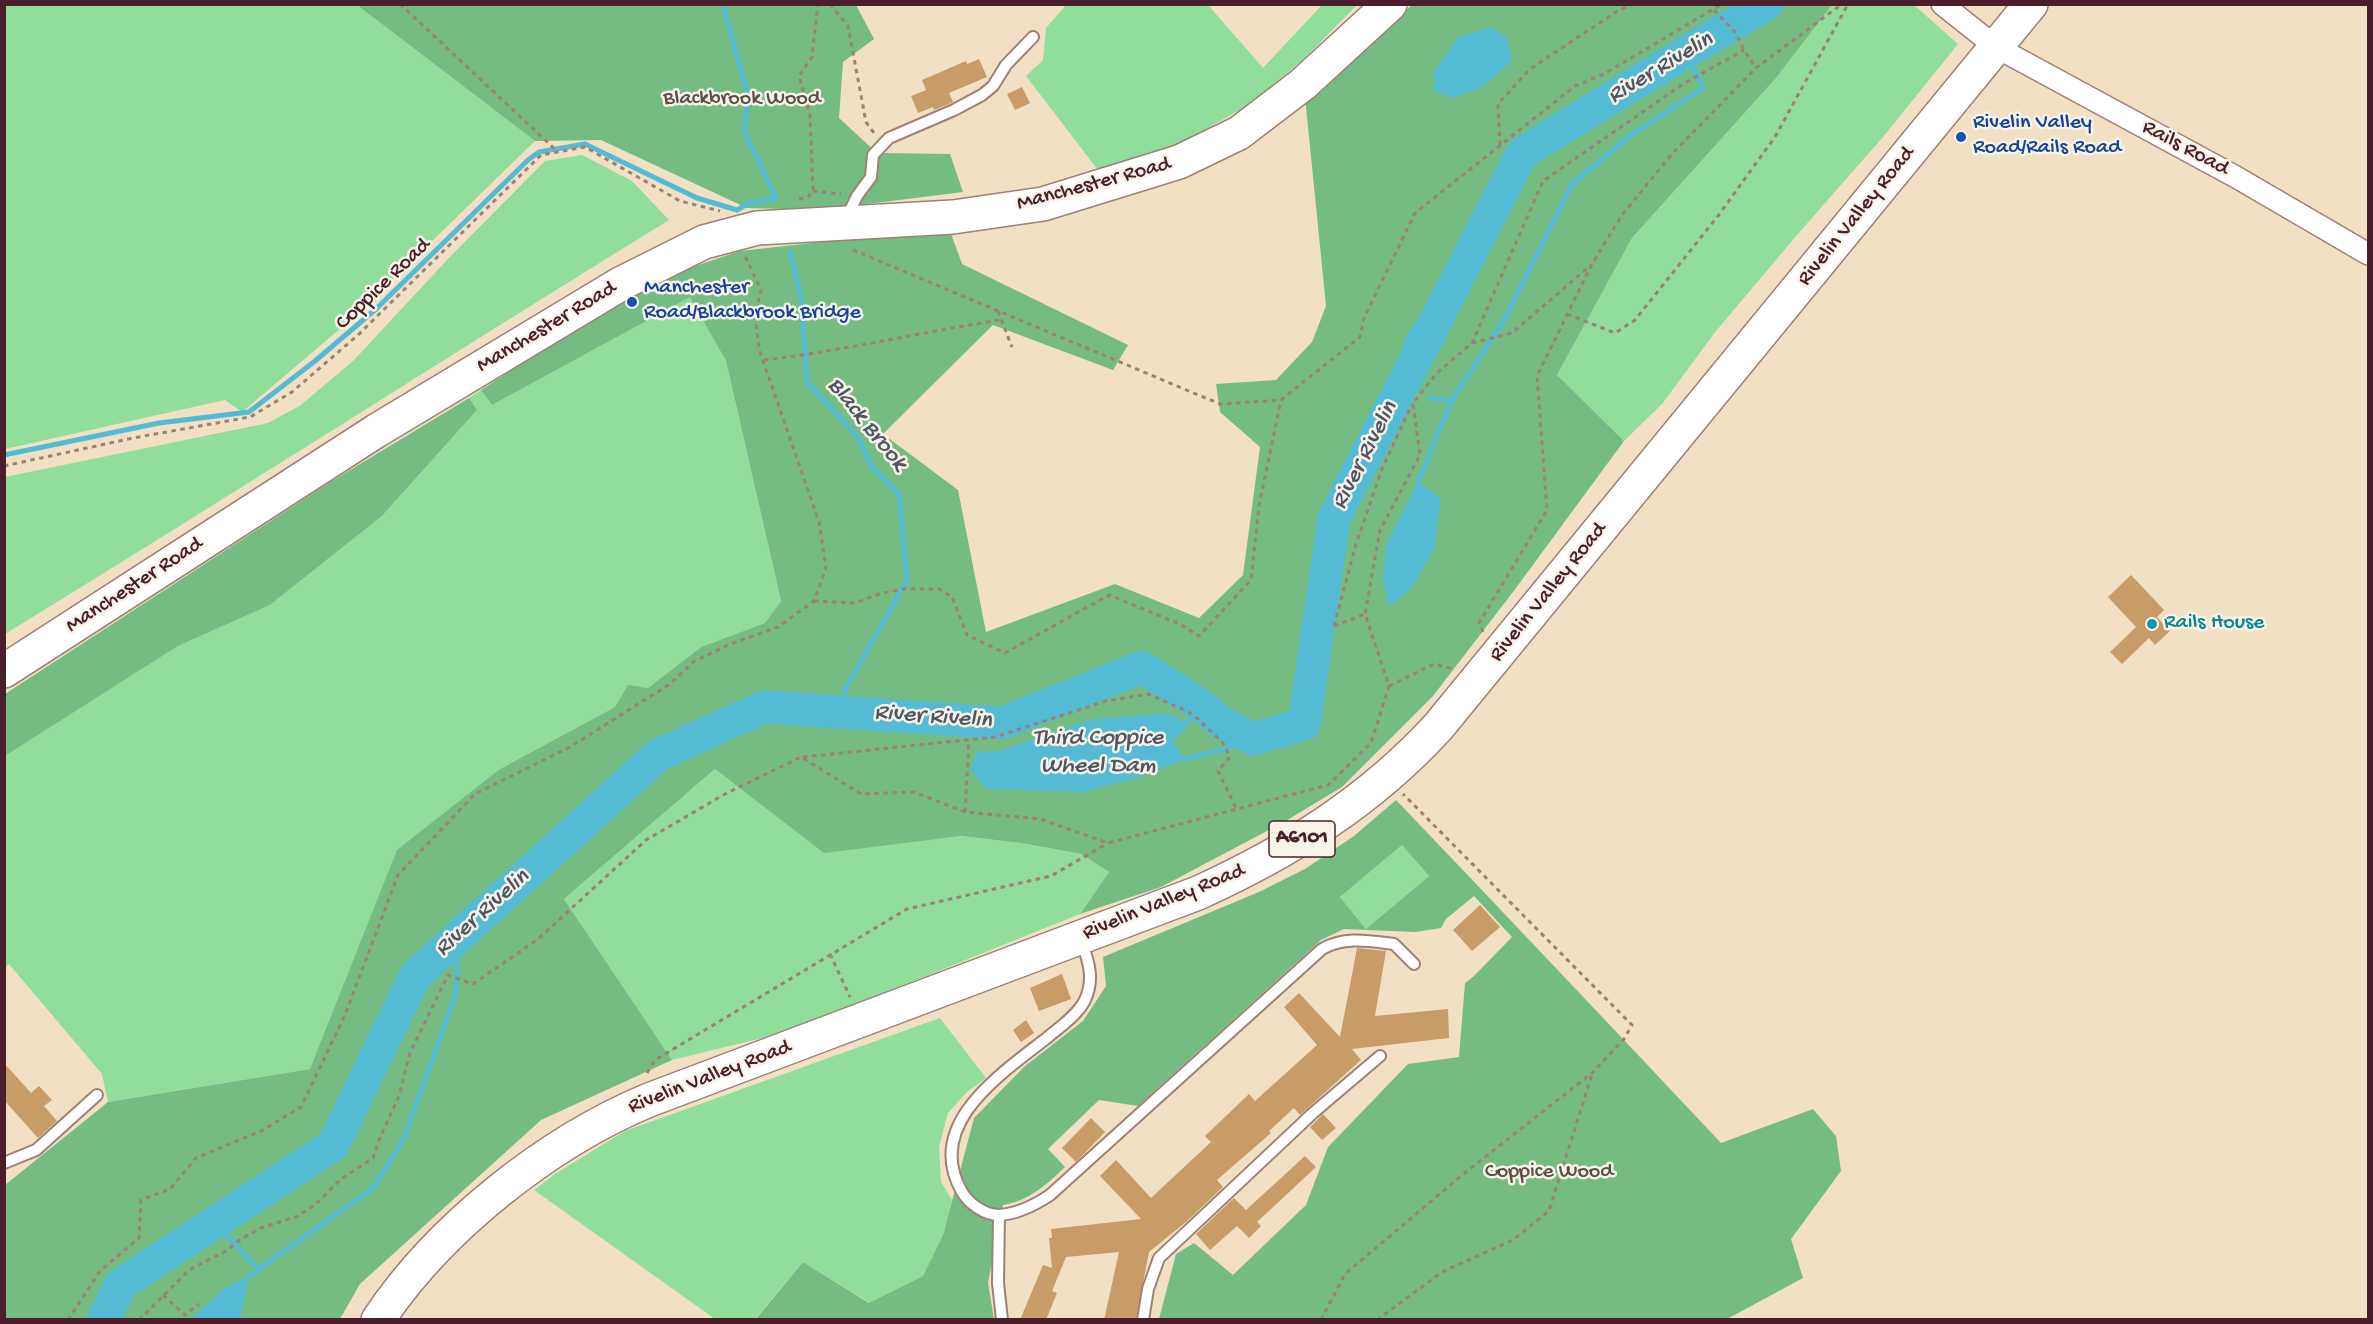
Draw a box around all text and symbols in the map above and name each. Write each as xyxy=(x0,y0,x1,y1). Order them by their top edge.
water label: River Rivelin xyxy=(1603,26,1719,112)
park label: Blackbrook Wood xyxy=(663,87,821,113)
place label: Rivelin Valley Road/Rails Road xyxy=(1973,111,2121,162)
street label: Rails Road xyxy=(2137,115,2233,183)
marker: Rivelin Valley Road/Rails Road xyxy=(1954,130,1968,144)
street label: Rivelin Valley Road xyxy=(1793,142,1921,292)
street label: Manchester Road xyxy=(1014,152,1174,218)
street label: Coppice Road xyxy=(331,233,437,337)
street label: Manchester Road xyxy=(472,276,622,380)
place label: Manchester Road/Blackbrook Bridge xyxy=(644,276,861,328)
marker: Manchester Road/Blackbrook Bridge xyxy=(625,295,639,309)
water label: Black Brook xyxy=(820,372,912,478)
water label: River Rivelin xyxy=(1326,397,1406,515)
street label: Rivelin Valley Road xyxy=(1485,518,1613,668)
street label: Manchester Road xyxy=(62,532,208,640)
place label: Rails House xyxy=(2164,611,2264,637)
marker: Rails House xyxy=(2145,617,2159,631)
water label: River Rivelin xyxy=(873,700,993,736)
water label: Third Coppice Wheel Dam xyxy=(1033,725,1163,781)
road number: A6101 xyxy=(1269,821,1335,857)
street label: Rivelin Valley Road xyxy=(1079,859,1249,947)
water label: River Rivelin xyxy=(430,864,536,964)
street label: Rivelin Valley Road xyxy=(625,1035,795,1121)
park label: Coppice Wood xyxy=(1485,1160,1613,1186)

